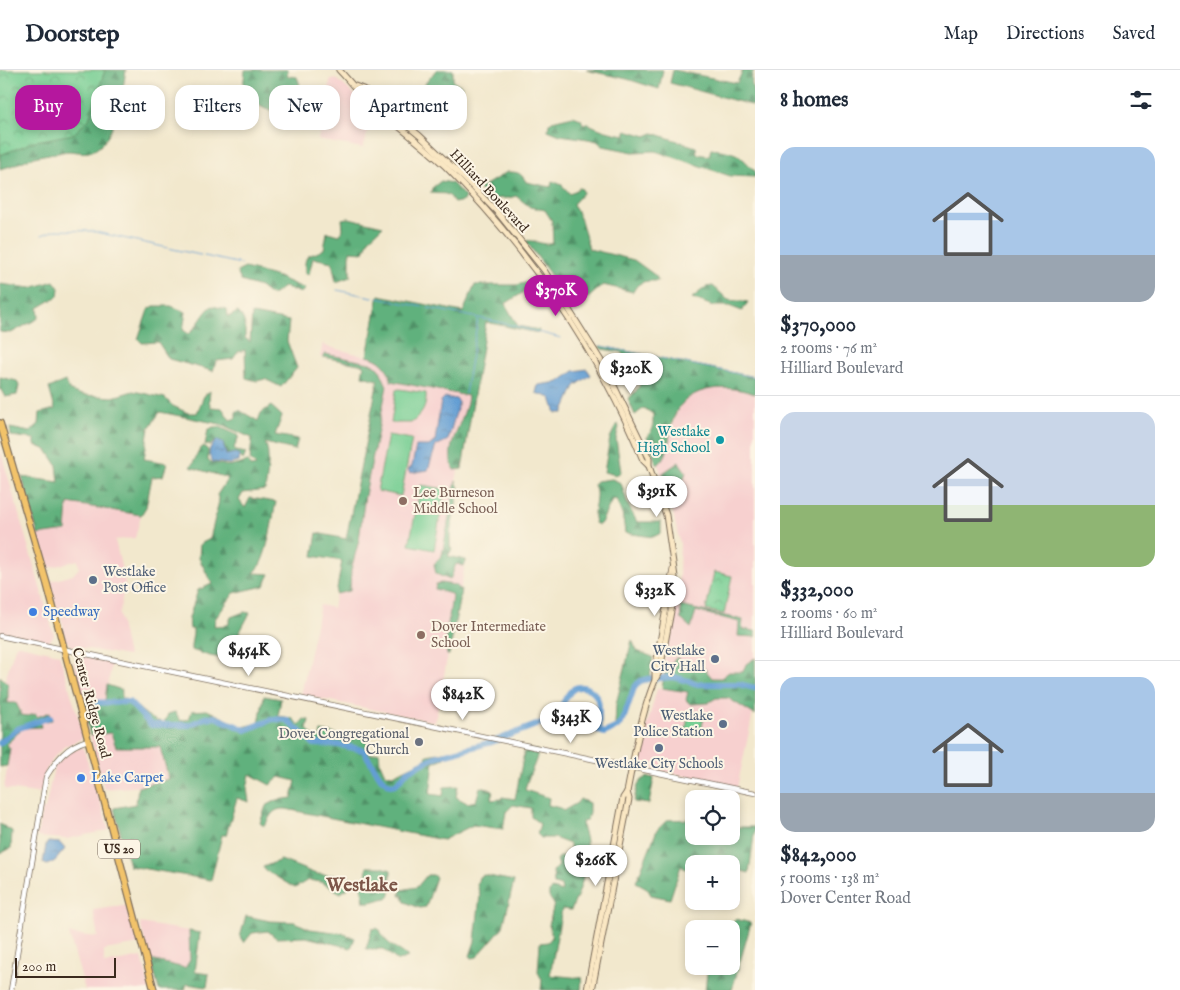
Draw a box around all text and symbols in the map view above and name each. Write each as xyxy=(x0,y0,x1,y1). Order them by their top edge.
text: Doorstep xyxy=(25,19,120,50)
text: Map xyxy=(944,23,978,46)
text: Directions xyxy=(1006,23,1084,46)
text: Saved xyxy=(1112,23,1155,46)
chip: Buy xyxy=(15,85,81,130)
chip: Rent xyxy=(91,85,165,130)
chip: Filters xyxy=(175,85,259,130)
chip: New xyxy=(269,85,340,130)
chip: Apartment xyxy=(350,85,467,130)
icon: filters xyxy=(1127,86,1155,114)
text: 8 homes xyxy=(780,87,848,114)
street label: Hilliard Boulevard xyxy=(446,145,533,237)
icon: home xyxy=(923,179,1013,269)
pin: $370K xyxy=(521,274,591,317)
text: $370K xyxy=(535,281,577,301)
text: $370,000 xyxy=(780,312,856,339)
text: 2 rooms · 76 m² xyxy=(780,339,877,359)
pin: $320K xyxy=(596,352,666,395)
text: $320K xyxy=(610,359,652,379)
text: Hilliard Boulevard xyxy=(780,359,903,379)
place label: Westlake High School xyxy=(637,423,711,457)
marker: Westlake High School xyxy=(714,434,726,446)
icon: home xyxy=(923,445,1013,535)
pin: $391K xyxy=(622,476,692,518)
text: $391K xyxy=(637,482,677,502)
place label: Lee Burneson Middle School xyxy=(413,484,498,518)
marker: Lee Burneson Middle School xyxy=(397,495,409,507)
place label: Westlake Post Office xyxy=(103,563,167,597)
marker: Westlake Post Office xyxy=(87,574,99,586)
pin: $332K xyxy=(620,574,690,617)
text: $332,000 xyxy=(780,577,854,604)
text: $332K xyxy=(635,581,675,601)
place label: Speedway xyxy=(43,603,100,621)
text: 2 rooms · 60 m² xyxy=(780,604,878,624)
marker: Speedway xyxy=(27,606,39,618)
place label: Dover Intermediate School xyxy=(431,618,546,652)
text: Hilliard Boulevard xyxy=(780,624,903,644)
marker: Dover Intermediate School xyxy=(415,629,427,641)
pin: $454K xyxy=(214,634,284,677)
text: $454K xyxy=(228,641,270,661)
place label: Westlake City Hall xyxy=(651,642,706,676)
street label: Center Ridge Road xyxy=(68,646,115,761)
marker: Westlake City Hall xyxy=(709,653,721,665)
pin: $842K xyxy=(428,678,498,721)
text: $842K xyxy=(442,685,484,705)
pin: $343K xyxy=(536,702,606,744)
place label: Westlake Police Station xyxy=(633,707,714,741)
text: $343K xyxy=(551,708,591,728)
icon: home xyxy=(923,710,1013,800)
marker: Westlake Police Station xyxy=(717,718,729,730)
place label: Dover Congregational Church xyxy=(279,725,410,759)
marker: Dover Congregational Church xyxy=(413,736,425,748)
marker: Westlake City Schools xyxy=(653,742,665,754)
place label: Westlake City Schools xyxy=(595,755,723,773)
place label: Lake Carpet xyxy=(91,769,164,787)
marker: Lake Carpet xyxy=(75,772,87,784)
map controls xyxy=(685,790,740,975)
button: locate xyxy=(685,790,740,845)
road number: US 20 xyxy=(98,840,140,859)
text: $842,000 xyxy=(780,842,857,869)
pin: $266K xyxy=(561,844,631,887)
text: $266K xyxy=(575,851,617,871)
button: + xyxy=(685,855,740,910)
text: 5 rooms · 138 m² xyxy=(780,869,879,889)
district label: Westlake xyxy=(325,874,398,898)
text: Dover Center Road xyxy=(780,889,911,909)
button: − xyxy=(685,920,740,975)
scale bar xyxy=(15,955,116,978)
text: 200 m xyxy=(22,958,56,976)

